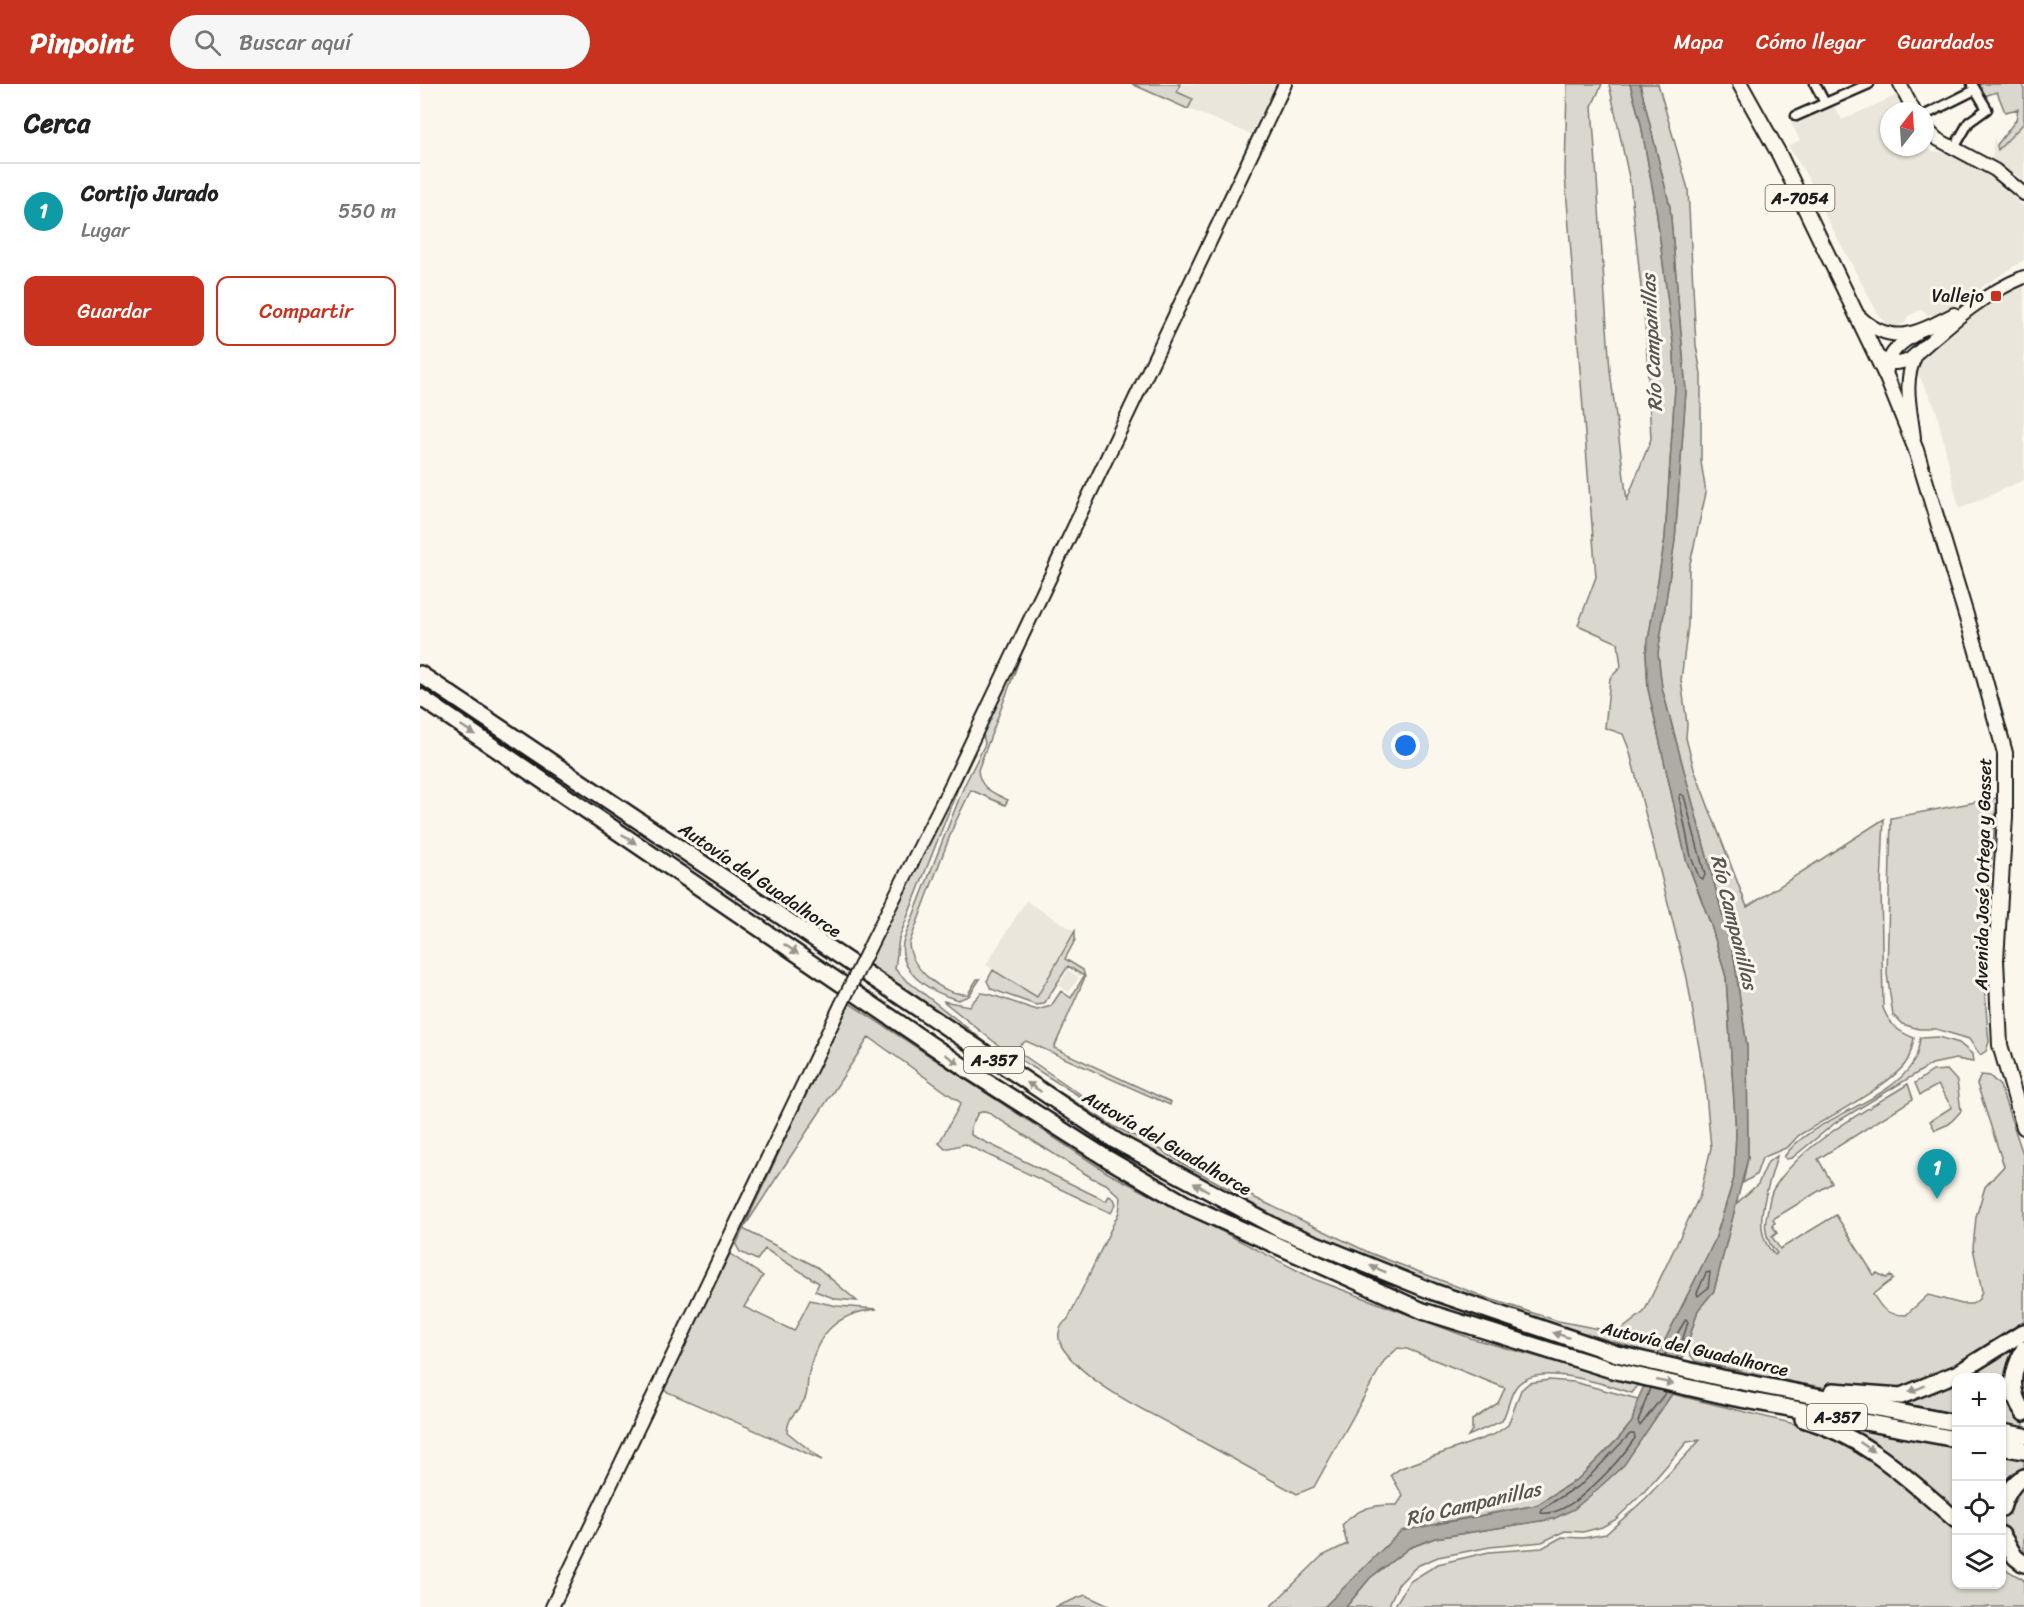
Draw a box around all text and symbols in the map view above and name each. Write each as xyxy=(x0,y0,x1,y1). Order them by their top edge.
search box xyxy=(170,15,590,69)
text: Pinpoint xyxy=(30,18,134,67)
text: Buscar aquí xyxy=(239,23,351,62)
text: Mapa xyxy=(1674,23,1723,61)
text: Cómo llegar xyxy=(1756,23,1865,61)
text: Guardados xyxy=(1898,23,1994,61)
icon: search xyxy=(191,26,224,59)
text: Cerca xyxy=(24,100,90,146)
north arrow xyxy=(1880,102,1934,156)
text: Cortijo Jurado xyxy=(81,174,218,213)
road number: A-7054 xyxy=(1766,185,1834,211)
text: 1 xyxy=(39,194,48,229)
text: 550 m xyxy=(338,194,396,229)
text: Lugar xyxy=(81,213,129,248)
water label: Río Campanillas xyxy=(1631,271,1673,413)
button: Guardar xyxy=(24,276,204,346)
button: Compartir xyxy=(216,276,396,346)
place label: Vallejo xyxy=(1932,280,1984,312)
marker: Vallejo xyxy=(1989,289,2003,303)
one-way arrow xyxy=(460,724,476,736)
your location xyxy=(1391,731,1420,760)
street label: Avenida José Ortega y Gasset xyxy=(1965,757,2001,992)
street label: Autovía del Guadalhorce xyxy=(671,813,848,947)
one-way arrow xyxy=(621,834,638,845)
water label: Río Campanillas xyxy=(1700,851,1768,996)
one-way arrow xyxy=(782,943,798,955)
road number: A-357 xyxy=(964,1047,1024,1073)
one-way arrow xyxy=(943,1053,959,1065)
street label: Autovía del Guadalhorce xyxy=(1075,1081,1258,1205)
one-way arrow xyxy=(1026,1082,1042,1093)
pin: 1 xyxy=(1918,1150,1957,1199)
one-way arrow xyxy=(1193,1182,1210,1192)
one-way arrow xyxy=(1368,1264,1386,1274)
street label: Autovía del Guadalhorce xyxy=(1597,1312,1792,1386)
one-way arrow xyxy=(1552,1329,1570,1339)
map controls xyxy=(1952,1373,2006,1589)
button: + xyxy=(1952,1373,2006,1427)
one-way arrow xyxy=(1656,1378,1675,1388)
one-way arrow xyxy=(1908,1385,1926,1395)
road number: A-357 xyxy=(1807,1404,1867,1430)
button: − xyxy=(1952,1427,2006,1481)
one-way arrow xyxy=(1859,1442,1876,1453)
water label: Río Campanillas xyxy=(1402,1471,1547,1537)
button: locate xyxy=(1952,1481,2006,1535)
button: layers xyxy=(1952,1535,2006,1589)

